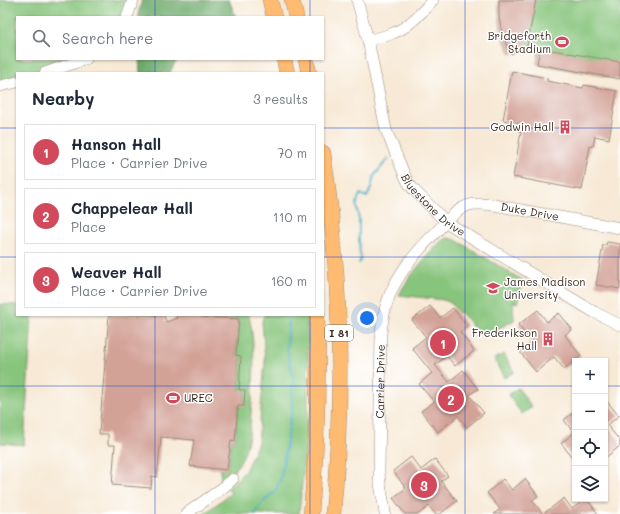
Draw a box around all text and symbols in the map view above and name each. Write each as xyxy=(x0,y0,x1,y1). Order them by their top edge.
search box xyxy=(16,16,324,60)
icon: search xyxy=(30,27,52,49)
text: Search here xyxy=(62,28,153,48)
place label: Bridgeforth Stadium xyxy=(488,28,551,56)
sports icon: Bridgeforth Stadium xyxy=(554,34,570,50)
text: Nearby xyxy=(32,87,94,109)
text: 3 results xyxy=(253,90,308,107)
place label: Godwin Hall xyxy=(491,119,554,134)
building icon: Godwin Hall xyxy=(557,119,573,135)
text: Hanson Hall xyxy=(71,134,161,154)
text: 1 xyxy=(43,144,49,161)
text: 70 m xyxy=(277,144,307,161)
text: Place · Carrier Drive xyxy=(71,154,208,171)
street label: Bluestone Drive xyxy=(398,171,469,239)
text: Chappelear Hall xyxy=(71,198,193,218)
street label: Duke Drive xyxy=(500,198,561,224)
text: 2 xyxy=(42,208,50,225)
text: 110 m xyxy=(273,208,307,225)
text: Place xyxy=(71,218,106,235)
text: Weaver Hall xyxy=(71,262,162,282)
text: 3 xyxy=(42,272,50,289)
text: 160 m xyxy=(271,272,307,289)
place label: James Madison University xyxy=(504,274,585,302)
school or university icon: James Madison University xyxy=(485,280,501,296)
text: Place · Carrier Drive xyxy=(71,282,208,299)
your location xyxy=(357,308,377,328)
road number: I 81 xyxy=(325,325,353,341)
place label: Frederikson Hall xyxy=(472,325,537,353)
pin: 1 xyxy=(430,328,456,358)
building icon: Frederikson Hall xyxy=(540,331,556,347)
street label: Carrier Drive xyxy=(372,344,388,419)
map controls xyxy=(572,358,608,502)
button: + xyxy=(572,358,608,394)
pin: 2 xyxy=(438,384,464,414)
sports icon: UREC xyxy=(165,390,181,406)
place label: UREC xyxy=(184,390,213,405)
button: − xyxy=(572,394,608,430)
button: locate xyxy=(572,430,608,466)
button: layers xyxy=(572,466,608,502)
pin: 3 xyxy=(411,470,437,500)

